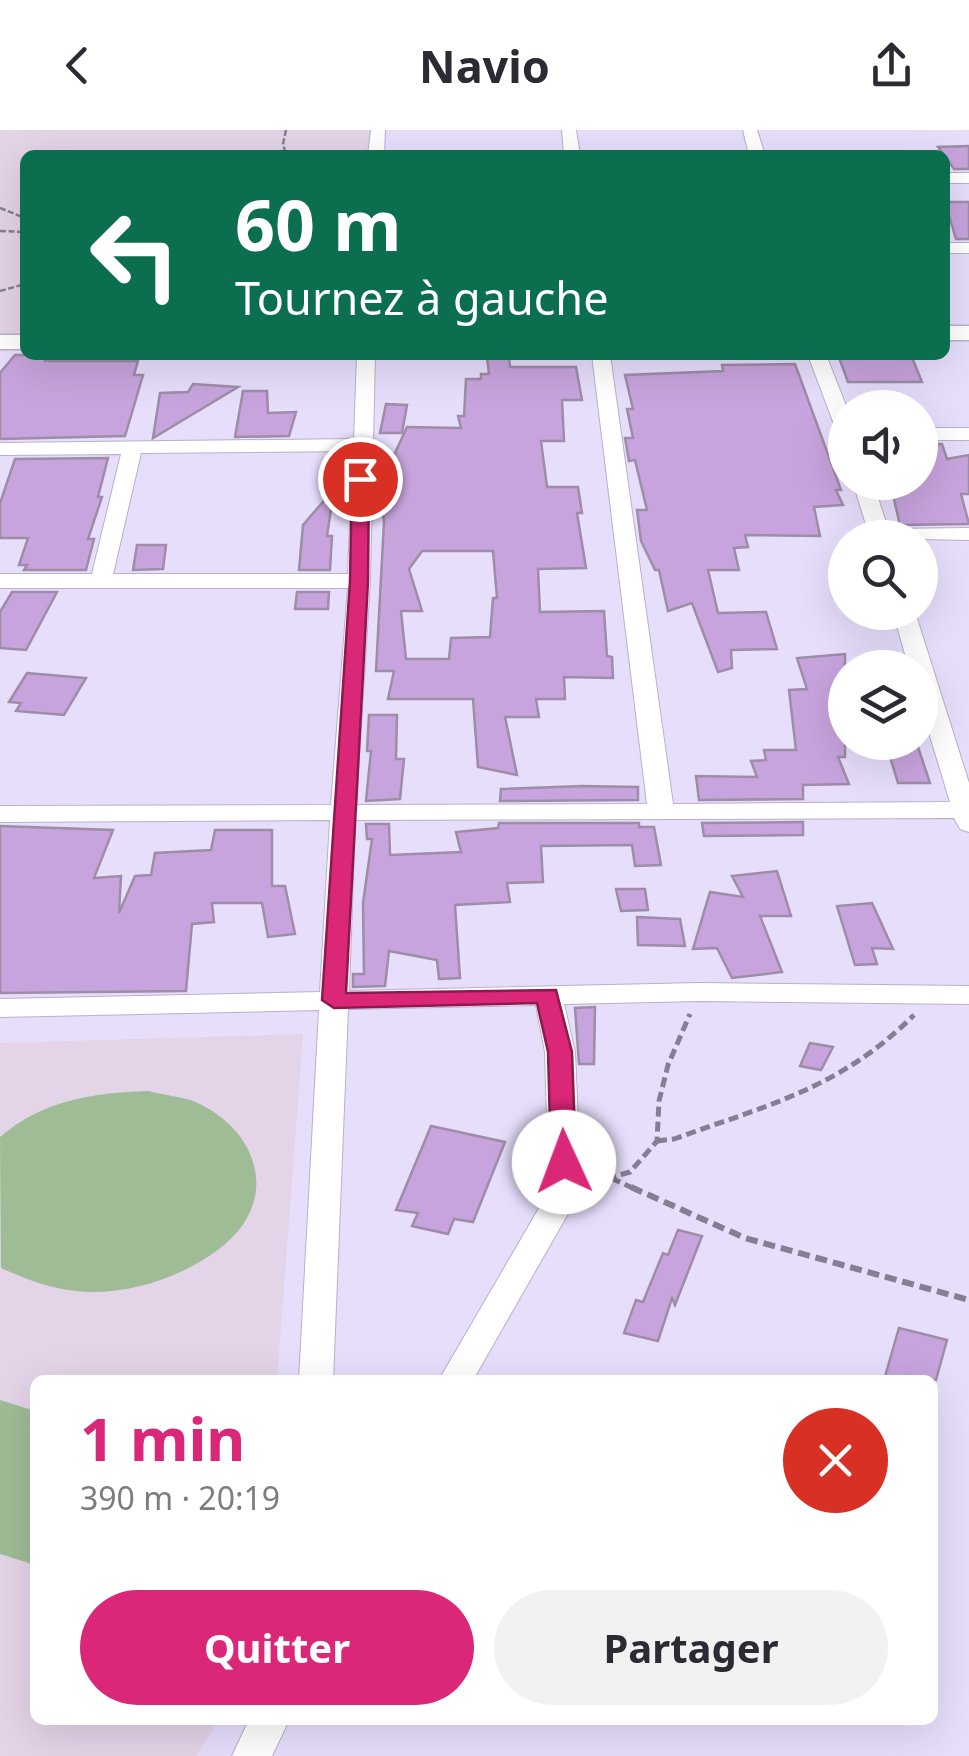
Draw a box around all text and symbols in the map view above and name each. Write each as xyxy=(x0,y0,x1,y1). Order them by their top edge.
text: Navio xyxy=(419,35,550,96)
icon: back xyxy=(50,38,105,93)
icon: share xyxy=(864,38,919,93)
text: 60 m xyxy=(235,176,402,272)
icon: left xyxy=(70,190,200,320)
text: Tournez à gauche xyxy=(235,267,609,328)
map controls xyxy=(828,390,938,760)
button: sound xyxy=(828,390,938,500)
pin xyxy=(318,437,403,522)
icon: arrive xyxy=(333,452,388,507)
button: search xyxy=(828,520,938,630)
button: layers xyxy=(828,650,938,760)
position arrow xyxy=(512,1110,616,1214)
text: 1 min xyxy=(80,1397,245,1479)
button: close xyxy=(783,1408,888,1513)
text: 390 m · 20:19 xyxy=(80,1476,280,1519)
button: Quitter xyxy=(80,1590,474,1705)
button: Partager xyxy=(494,1590,888,1705)

